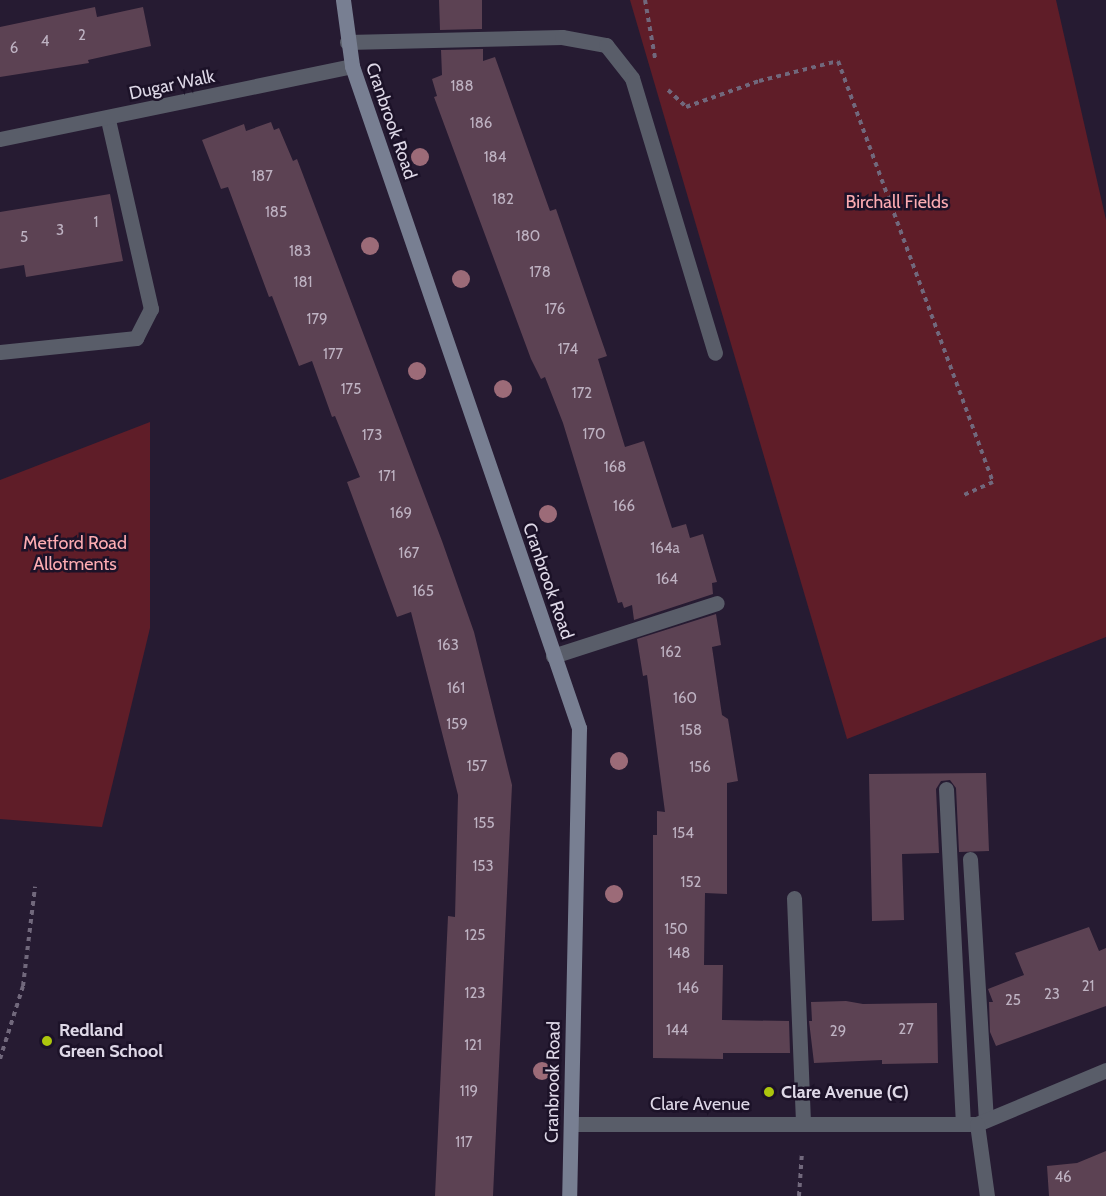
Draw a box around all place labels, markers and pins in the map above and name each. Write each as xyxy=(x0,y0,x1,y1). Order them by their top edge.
place label: Redland Green School xyxy=(59,1020,163,1062)
marker: Redland Green School xyxy=(40,1034,54,1048)
place label: Clare Avenue (C) xyxy=(781,1081,909,1103)
marker: Clare Avenue (C) xyxy=(762,1085,776,1099)

